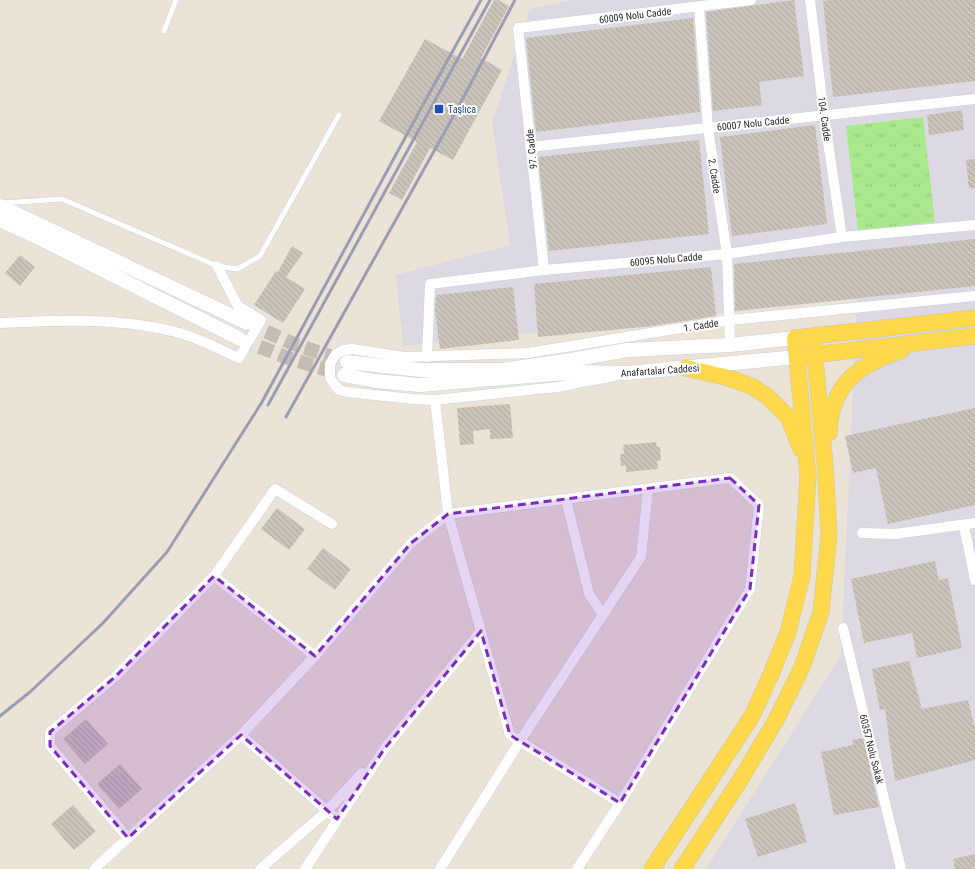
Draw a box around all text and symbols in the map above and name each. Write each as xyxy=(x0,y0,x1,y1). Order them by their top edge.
street label: 60009 Nolu Cadde xyxy=(598,6,672,25)
street label: 104. Cadde xyxy=(816,96,833,142)
marker: Taşlıca xyxy=(433,103,445,115)
place label: Taşlıca xyxy=(448,104,476,115)
street label: 60007 Nolu Cadde xyxy=(716,114,790,133)
street label: 97. Cadde xyxy=(524,128,539,169)
street label: 2. Cadde xyxy=(706,158,723,194)
street label: 60095 Nolu Cadde xyxy=(629,251,703,268)
street label: 1. Cadde xyxy=(683,317,719,334)
street label: Anafartalar Caddesi xyxy=(620,362,700,379)
street label: 60357 Nolu Sokak xyxy=(858,713,886,786)

